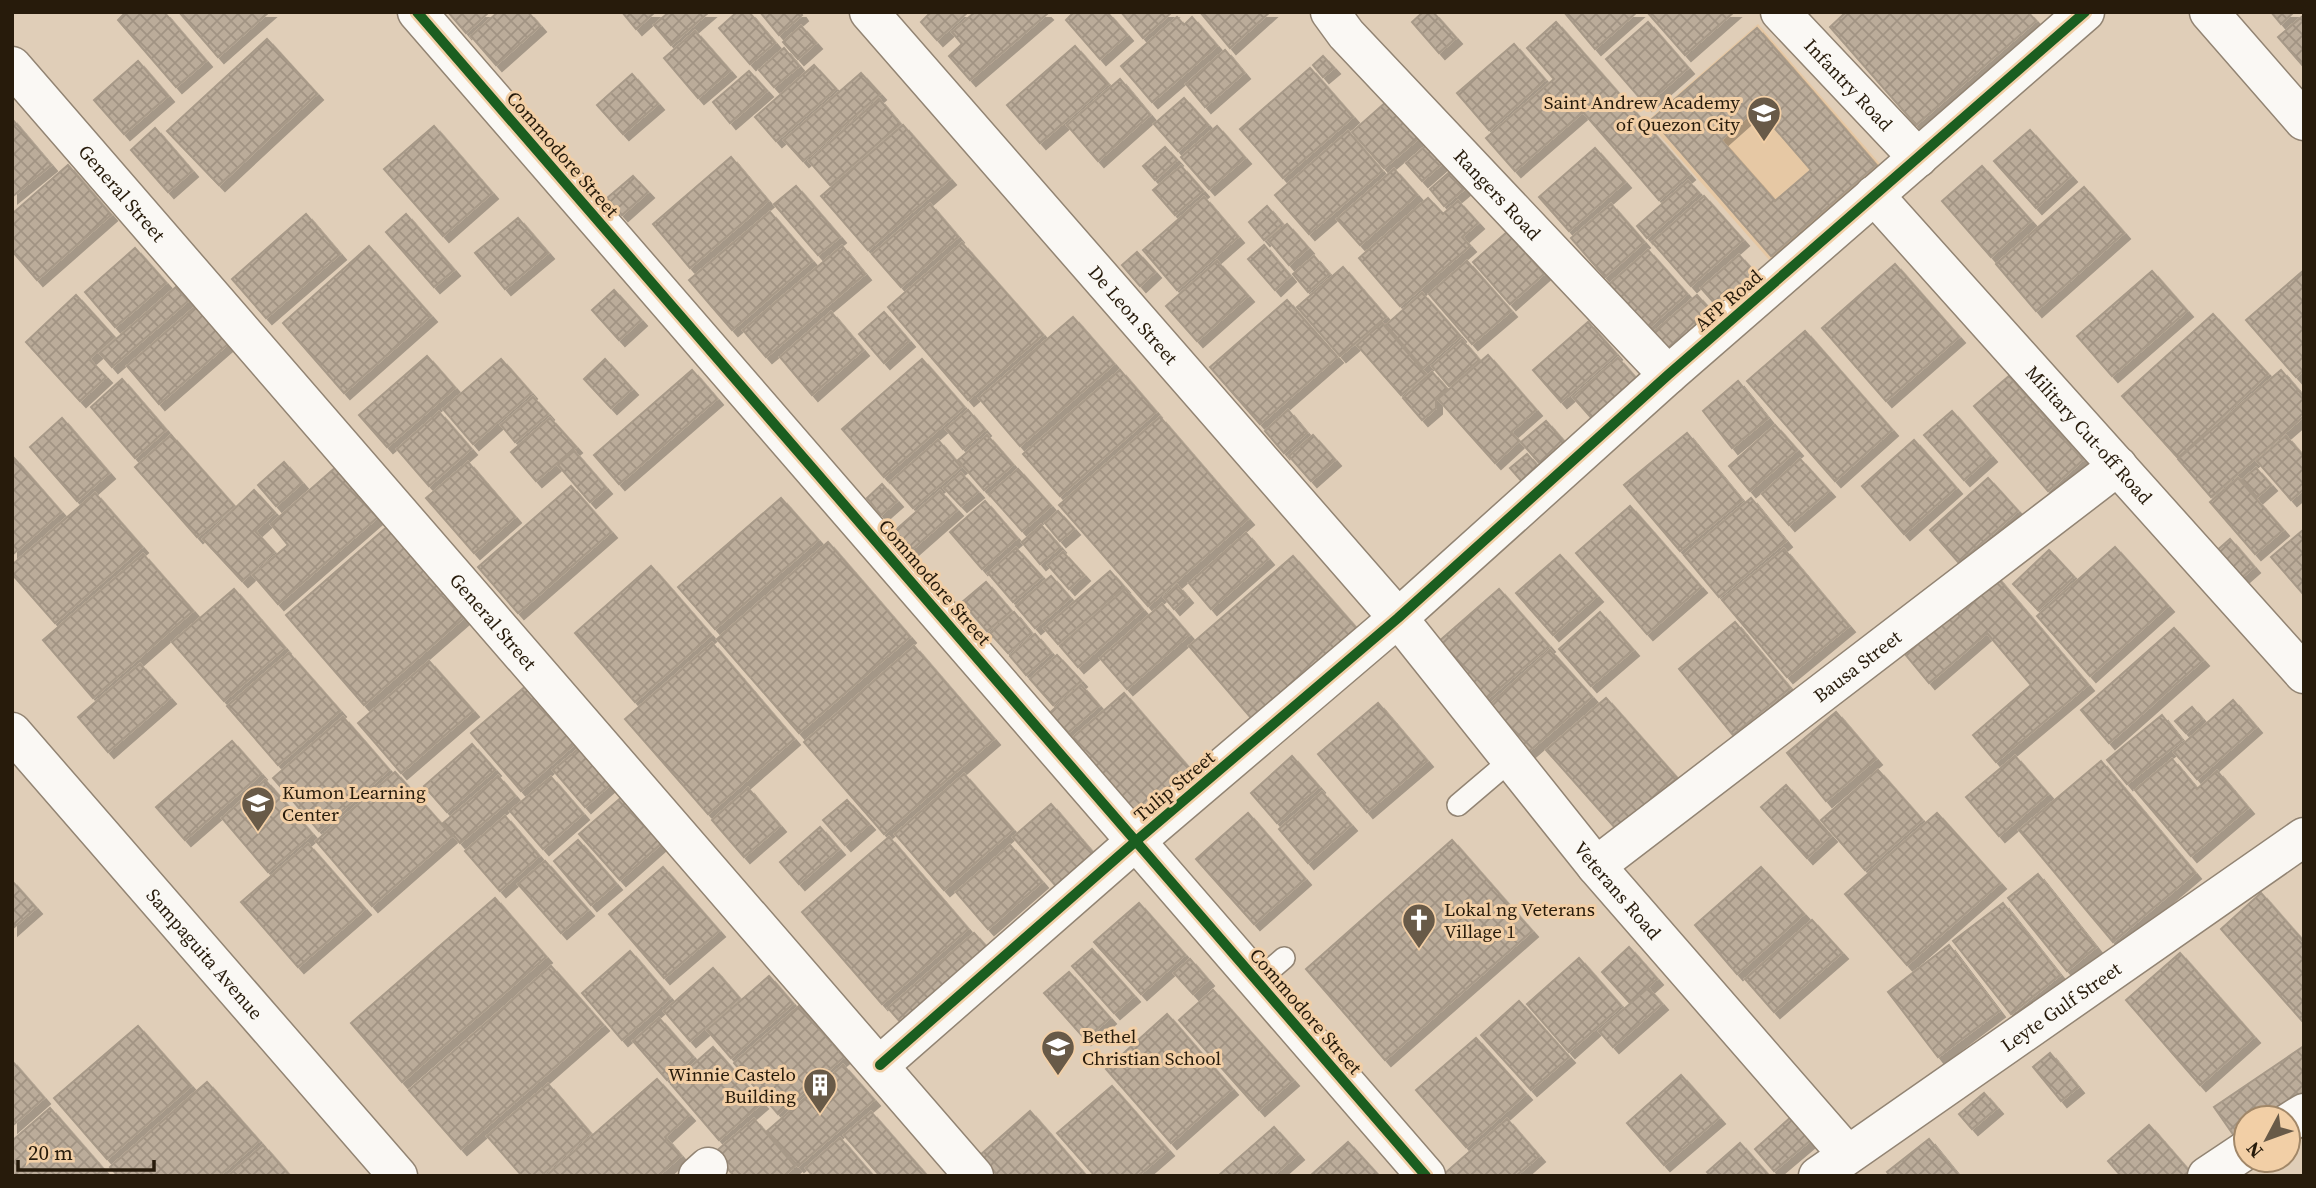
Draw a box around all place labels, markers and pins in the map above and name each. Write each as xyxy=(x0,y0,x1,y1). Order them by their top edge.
place label: Saint Andrew Academy of Quezon City xyxy=(1544,89,1740,137)
school or university icon: Saint Andrew Academy of Quezon City xyxy=(1745,94,1783,143)
place label: Kumon Learning Center xyxy=(282,779,426,827)
school or university icon: Kumon Learning Center xyxy=(239,784,277,833)
place label: Lokal ng Veterans Village 1 xyxy=(1444,896,1595,944)
church icon: Lokal ng Veterans Village 1 xyxy=(1400,901,1438,950)
place label: Bethel Christian School xyxy=(1082,1023,1222,1071)
school or university icon: Bethel Christian School xyxy=(1039,1028,1077,1077)
place label: Winnie Castelo Building xyxy=(668,1061,796,1109)
building icon: Winnie Castelo Building xyxy=(801,1066,839,1115)

